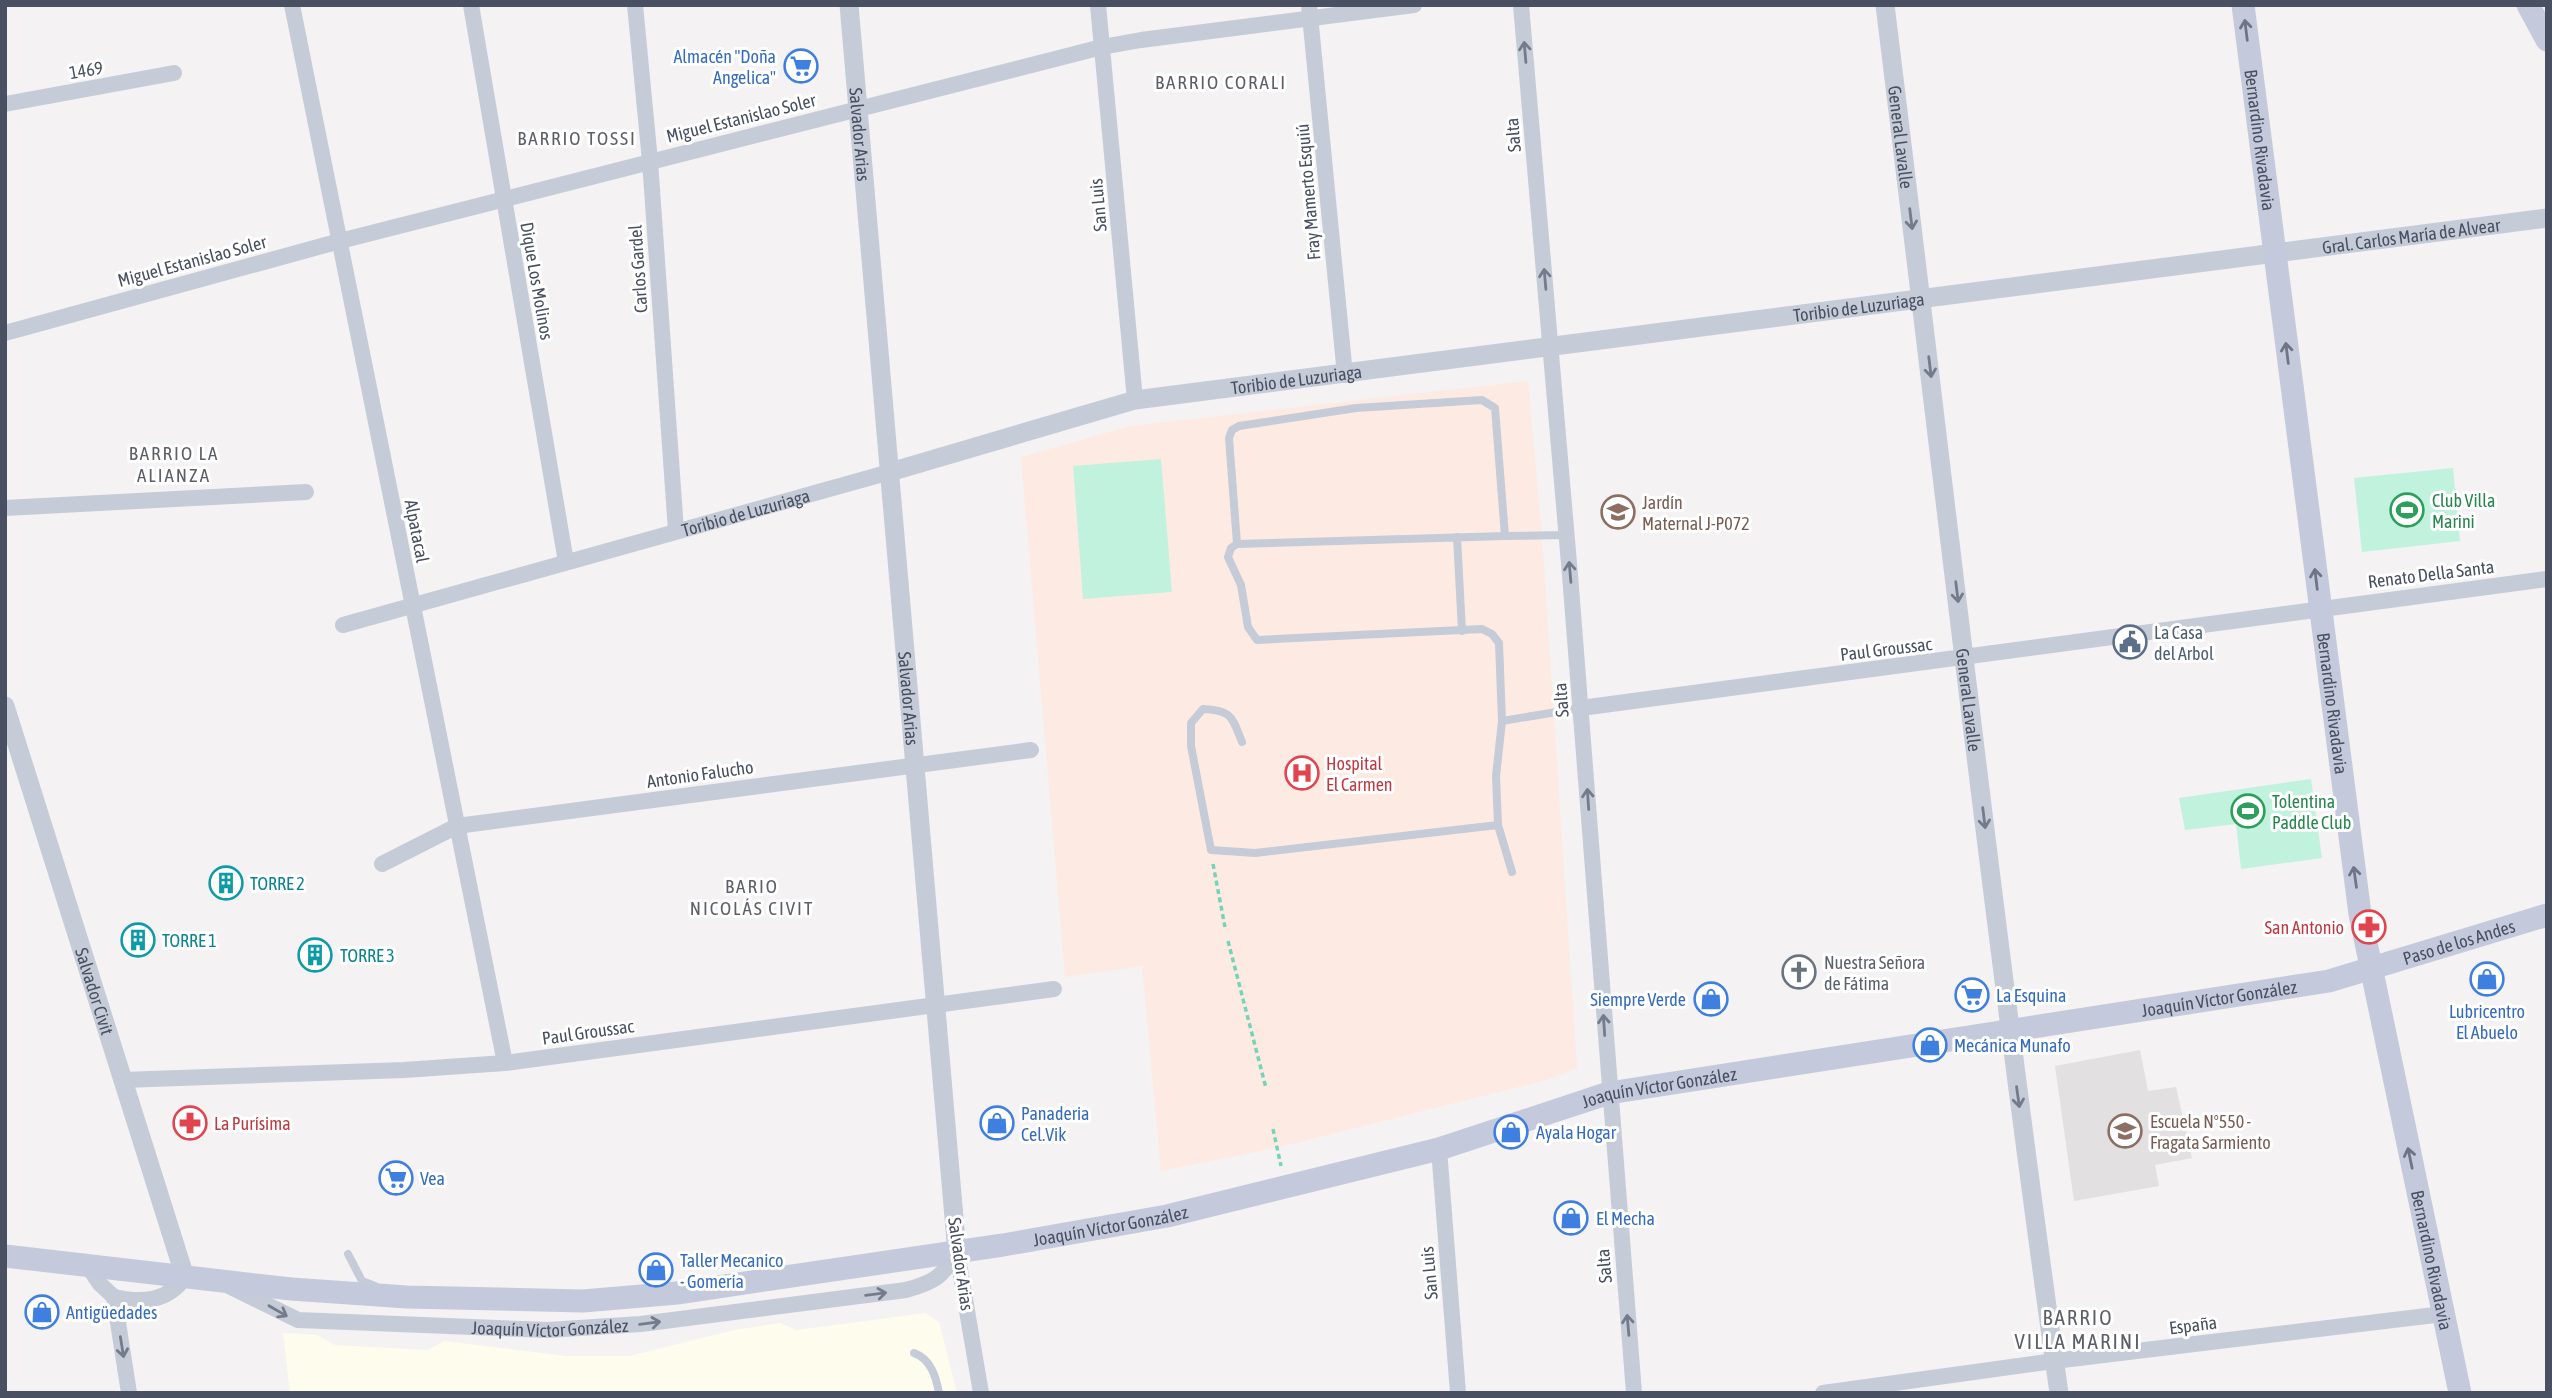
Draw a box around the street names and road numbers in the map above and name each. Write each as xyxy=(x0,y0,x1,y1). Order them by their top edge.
street label: 1469 xyxy=(68,57,104,83)
street label: Bernardino Rivadavia xyxy=(2241,68,2280,212)
street label: General Lavalle xyxy=(1884,84,1918,190)
street label: Salvador Arias xyxy=(846,87,875,182)
street label: Miguel Estanislao Soler xyxy=(664,89,818,147)
street label: Salta xyxy=(1501,117,1525,153)
street label: Fray Mamerto Esquiú xyxy=(1292,123,1324,261)
street label: San Luis xyxy=(1085,178,1111,232)
street label: Gral. Carlos María de Alvear xyxy=(2321,214,2502,257)
street label: Dique Los Molinos xyxy=(516,220,558,342)
street label: Carlos Gardel xyxy=(624,224,652,314)
street label: Miguel Estanislao Soler xyxy=(115,231,269,291)
street label: Toribio de Luzuriaga xyxy=(1792,288,1925,326)
street label: Toribio de Luzuriaga xyxy=(1229,360,1363,398)
street label: Toribio de Luzuriaga xyxy=(679,485,812,540)
street label: Alpatacal xyxy=(401,498,433,565)
street label: Renato Della Santa xyxy=(2367,556,2495,592)
street label: Bernardino Rivadavia xyxy=(2313,631,2352,775)
street label: Paul Groussac xyxy=(1839,633,1934,665)
street label: General Lavalle xyxy=(1952,647,1986,753)
street label: Salvador Arias xyxy=(895,651,924,746)
street label: Salta xyxy=(1549,682,1573,718)
street label: Antonio Falucho xyxy=(645,756,755,792)
street label: Paso de los Andes xyxy=(2400,915,2517,969)
street label: Salvador Civit xyxy=(71,945,118,1037)
street label: Joaquín Víctor González xyxy=(2140,976,2299,1021)
street label: Paul Groussac xyxy=(541,1015,636,1049)
street label: Joaquín Víctor González xyxy=(1579,1063,1738,1112)
street label: Bernardino Rivadavia xyxy=(2407,1188,2457,1332)
street label: Joaquín Víctor González xyxy=(1031,1201,1190,1250)
street label: Salvador Arias xyxy=(944,1216,978,1312)
street label: San Luis xyxy=(1416,1246,1442,1300)
street label: Salta xyxy=(1592,1248,1616,1284)
street label: España xyxy=(2168,1312,2218,1338)
street label: Joaquín Víctor González xyxy=(471,1314,629,1341)

